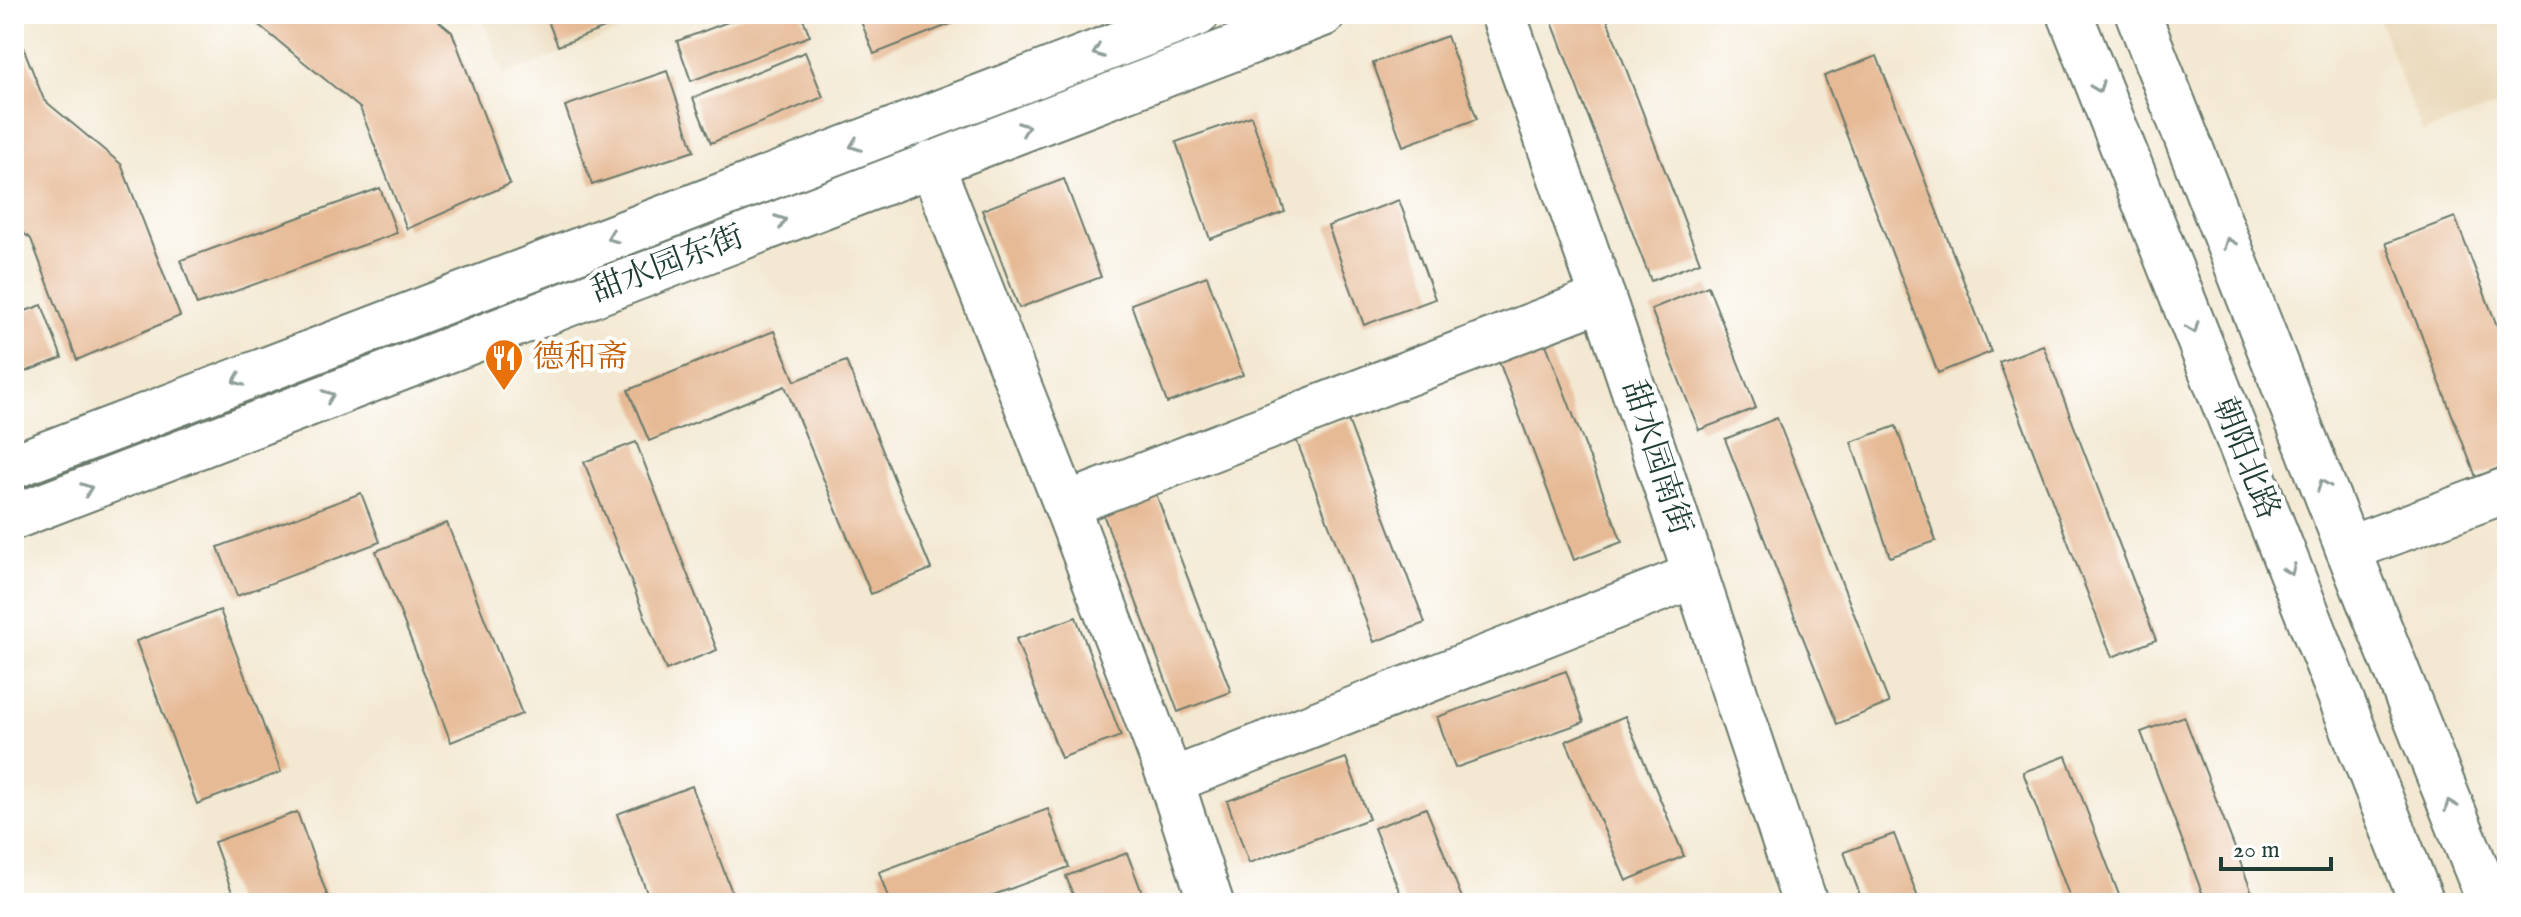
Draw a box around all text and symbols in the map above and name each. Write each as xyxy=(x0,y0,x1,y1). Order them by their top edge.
one-way arrow xyxy=(1092,42,1106,59)
one-way arrow xyxy=(2088,79,2105,93)
one-way arrow xyxy=(1016,121,1030,138)
one-way arrow xyxy=(849,135,863,152)
one-way arrow xyxy=(773,214,787,231)
street label: 甜水园东街 xyxy=(586,217,750,313)
one-way arrow xyxy=(606,227,620,244)
one-way arrow xyxy=(2222,237,2238,251)
one-way arrow xyxy=(2184,321,2200,335)
restaurant icon: 德和斋 xyxy=(483,337,525,392)
place label: 德和斋 xyxy=(532,338,628,379)
one-way arrow xyxy=(232,370,246,387)
street label: 甜水园南街 xyxy=(1612,376,1700,540)
one-way arrow xyxy=(321,389,335,406)
street label: 朝阳北路 xyxy=(2202,392,2288,526)
one-way arrow xyxy=(2316,479,2333,493)
one-way arrow xyxy=(79,482,93,499)
one-way arrow xyxy=(2280,562,2296,576)
one-way arrow xyxy=(2444,799,2460,813)
scale bar xyxy=(2221,821,2331,871)
text: 20 m xyxy=(2233,835,2280,866)

